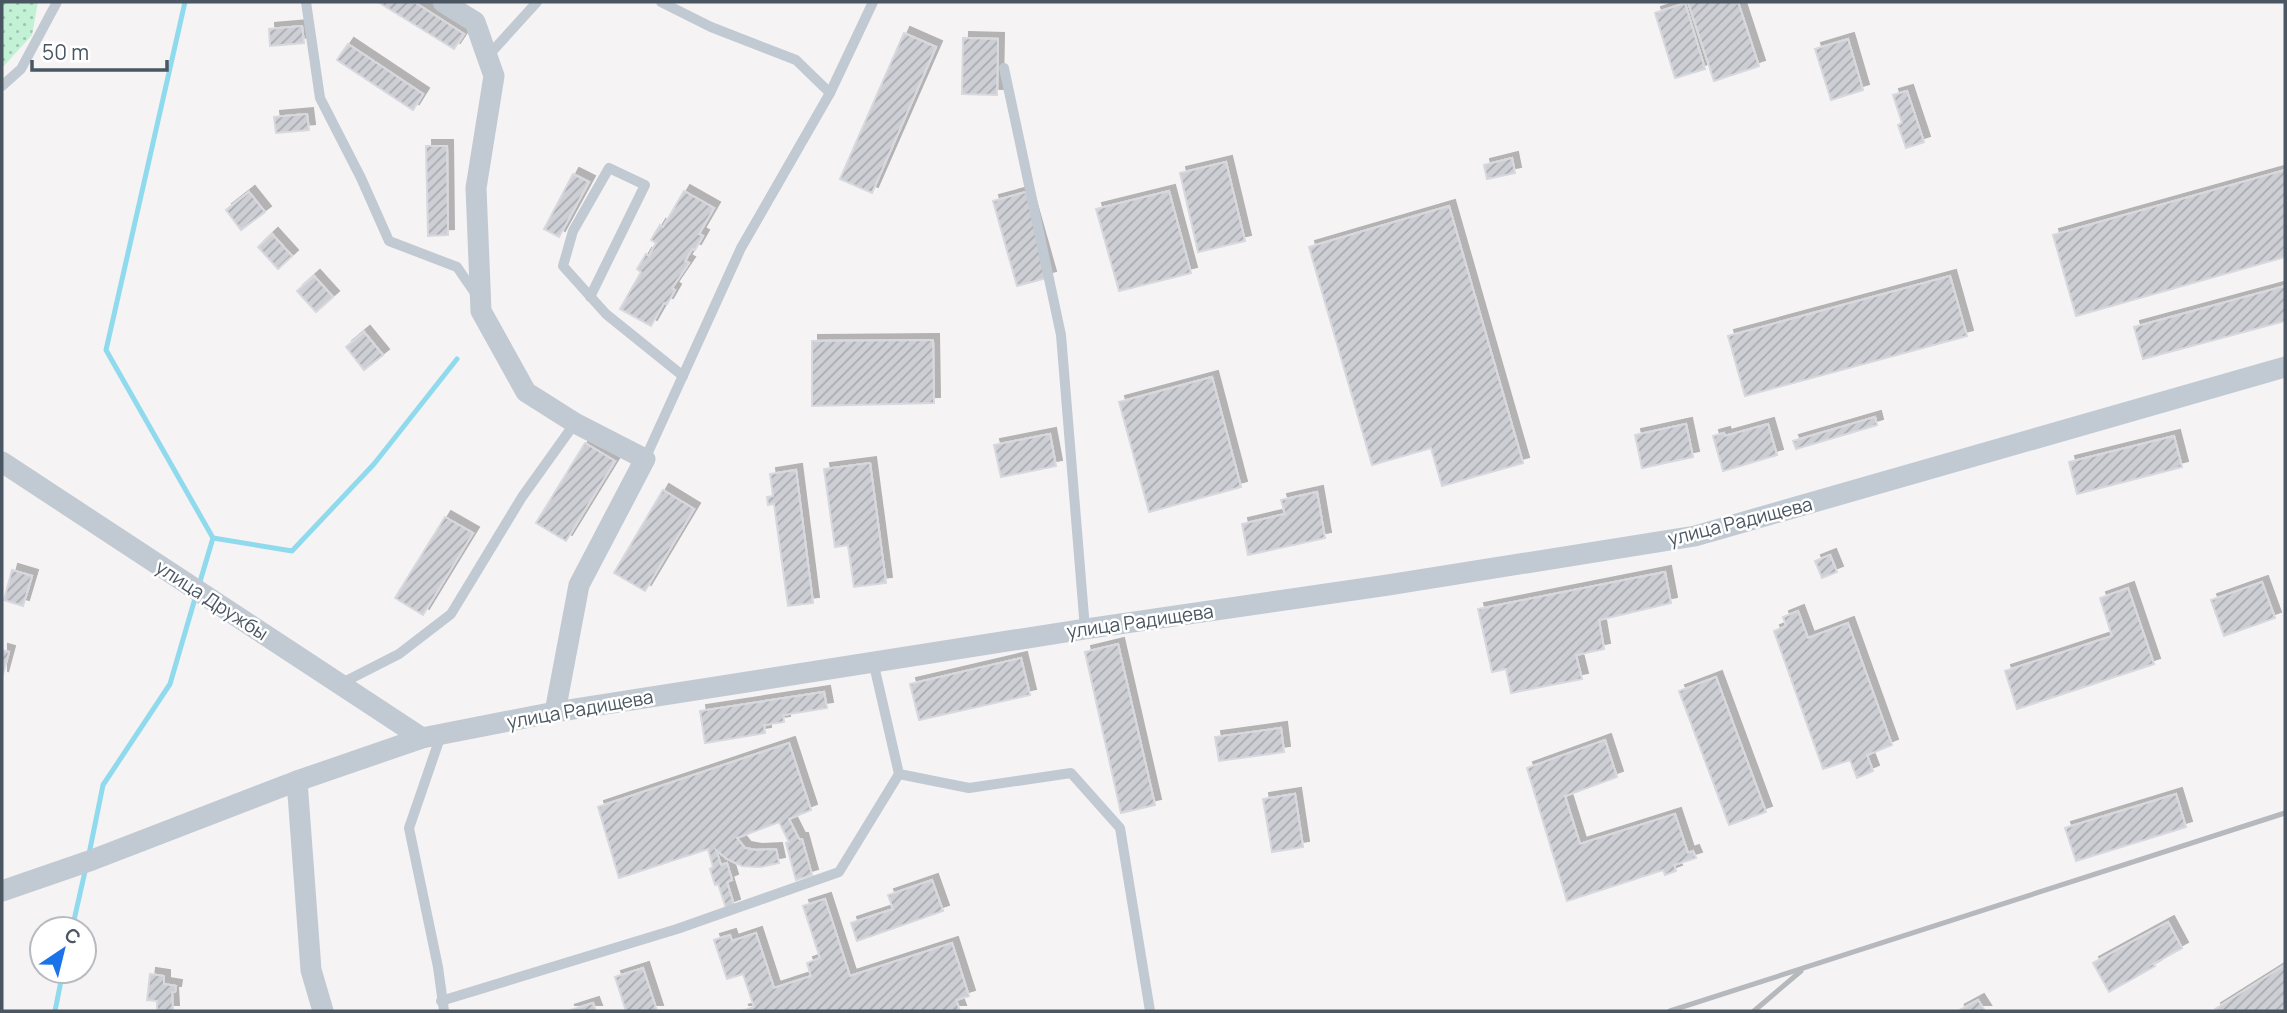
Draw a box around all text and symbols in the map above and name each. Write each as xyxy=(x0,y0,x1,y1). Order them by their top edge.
scale bar xyxy=(32,28,166,72)
text: 50 m xyxy=(42,38,89,66)
street label: улица Радищева xyxy=(1665,490,1815,552)
street label: улица Дружбы xyxy=(151,554,273,646)
street label: улица Радищева xyxy=(1065,598,1215,644)
street label: улица Радищева xyxy=(505,683,655,735)
north arrow xyxy=(28,915,98,985)
text: С xyxy=(60,921,86,951)

